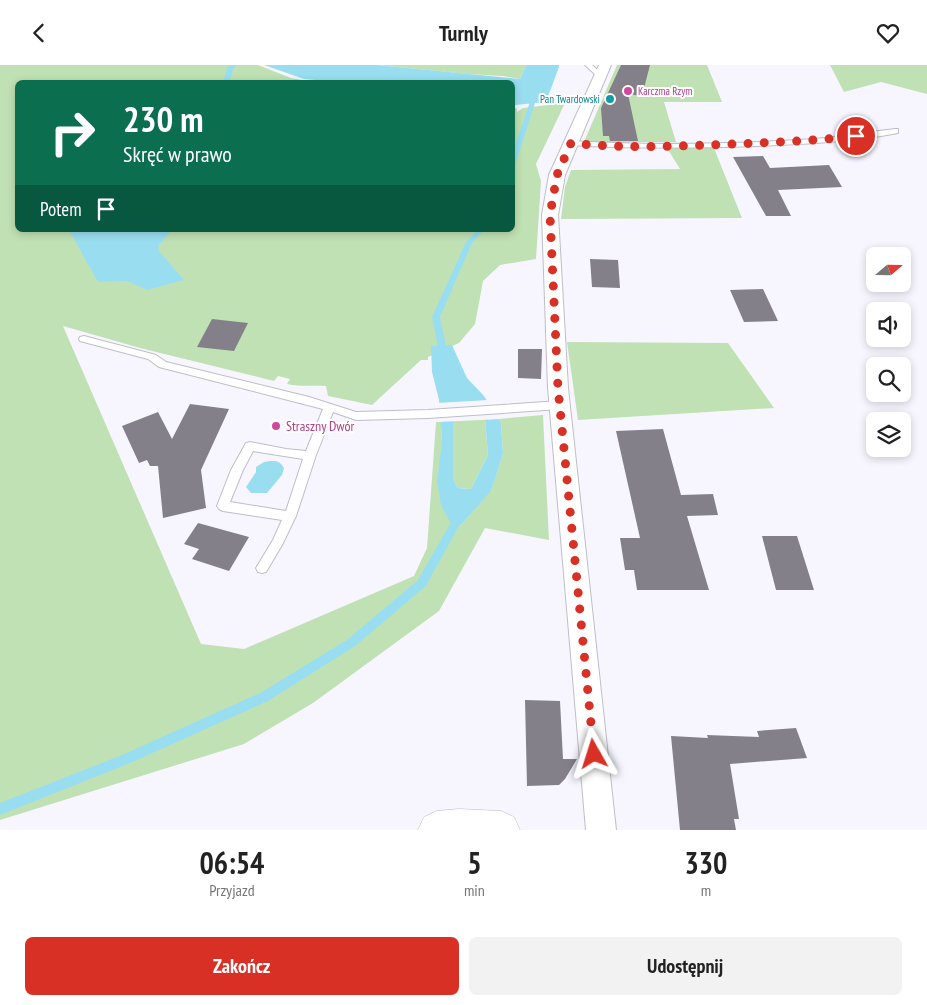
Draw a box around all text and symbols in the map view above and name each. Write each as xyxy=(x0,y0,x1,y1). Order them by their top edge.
icon: back xyxy=(25,19,53,47)
text: Turnly xyxy=(439,19,488,47)
icon: heart xyxy=(874,19,902,47)
place label: Karczma Rzym xyxy=(638,84,693,98)
marker: Karczma Rzym xyxy=(622,85,634,97)
place label: Pan Twardowski xyxy=(540,92,600,106)
marker: Pan Twardowski xyxy=(604,93,616,105)
text: 230 m xyxy=(123,96,204,142)
icon: right xyxy=(40,100,105,165)
pin xyxy=(835,115,877,157)
icon: arrive xyxy=(842,122,870,150)
text: Skręć w prawo xyxy=(123,140,232,168)
icon: arrive xyxy=(92,195,120,223)
text: Potem xyxy=(40,197,82,221)
north arrow xyxy=(866,247,911,293)
map controls xyxy=(866,247,911,457)
button: sound xyxy=(866,302,911,347)
button: search xyxy=(866,357,911,402)
button: layers xyxy=(866,412,911,457)
place label: Straszny Dwór xyxy=(286,417,355,435)
marker: Straszny Dwór xyxy=(270,420,282,432)
position arrow xyxy=(567,727,619,779)
text: 06:54 xyxy=(200,843,264,882)
text: 5 xyxy=(467,843,482,882)
text: 330 xyxy=(684,843,727,882)
text: Przyjazd xyxy=(209,880,255,900)
text: min xyxy=(464,880,485,900)
text: m xyxy=(701,880,711,900)
button: Zakończ xyxy=(25,937,459,995)
button: Udostępnij xyxy=(469,937,902,995)

